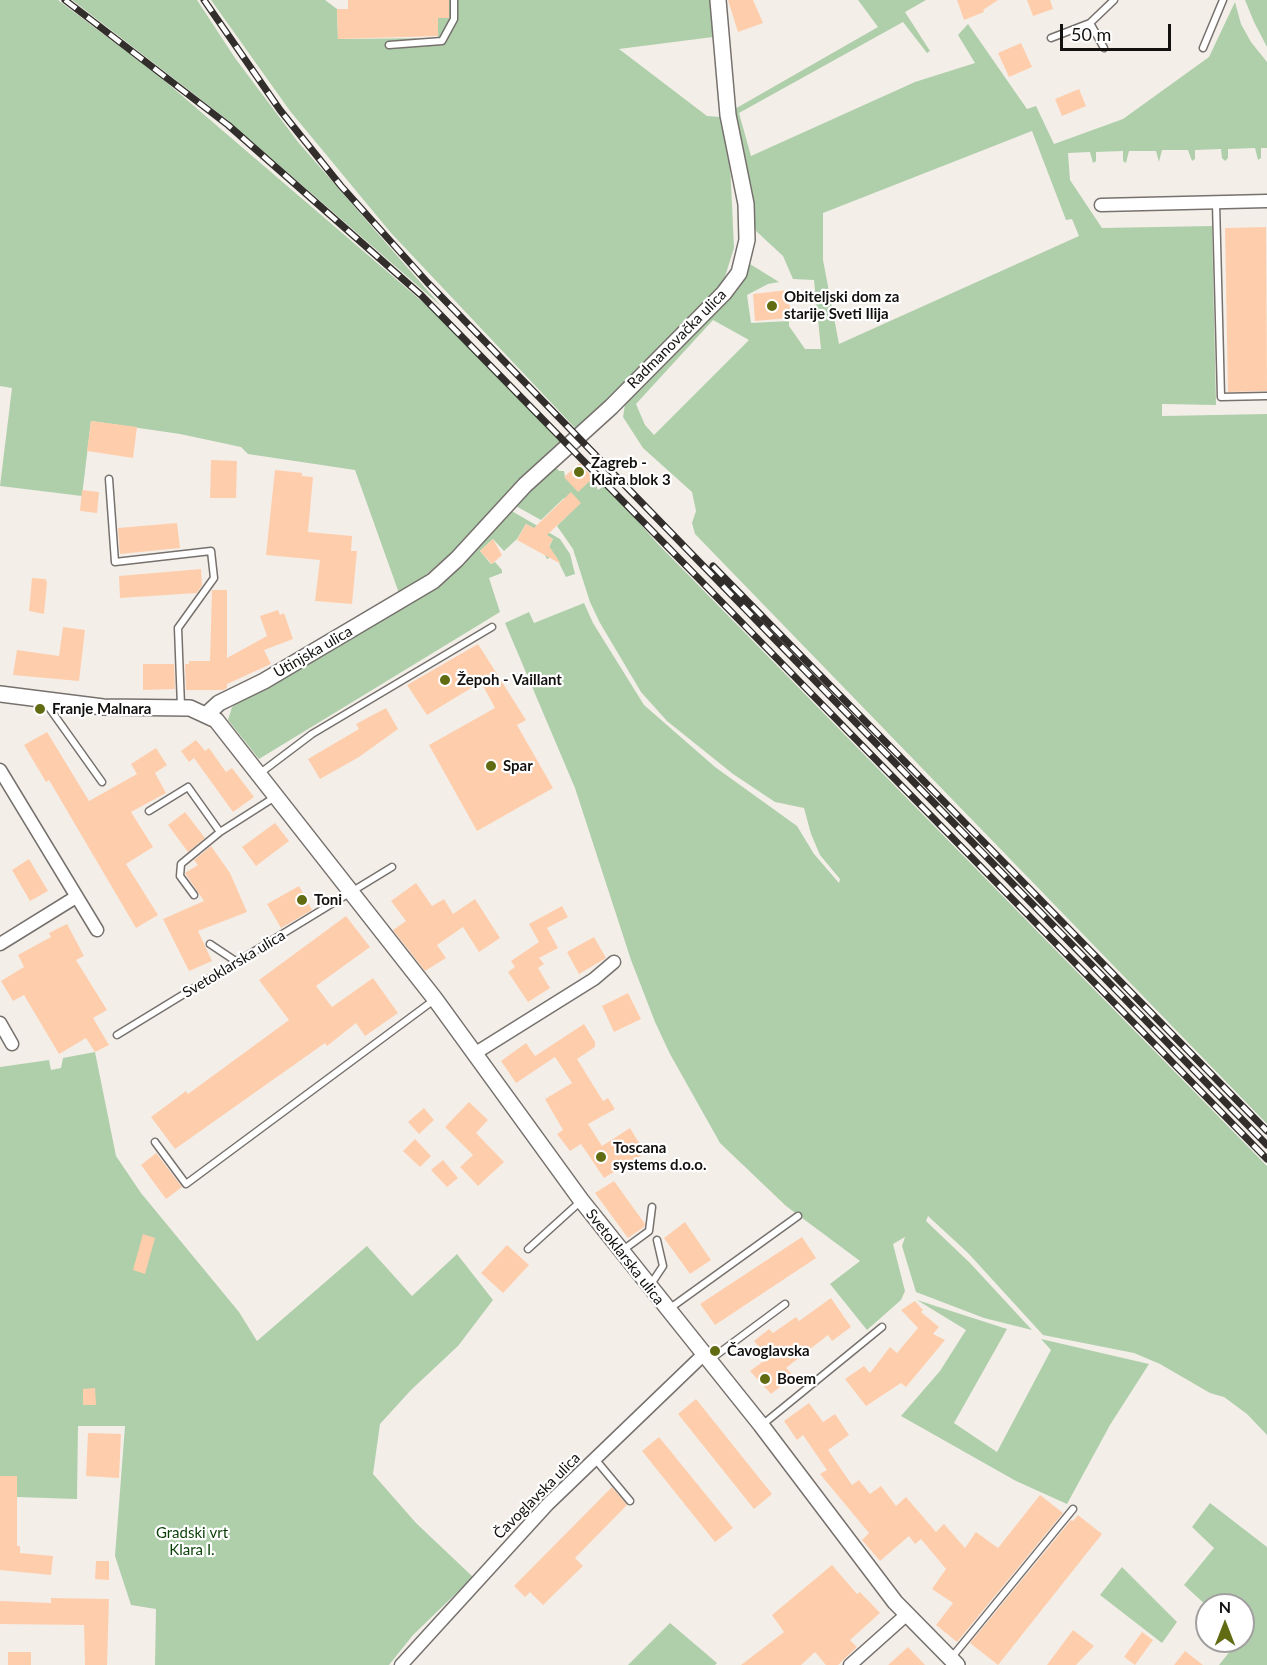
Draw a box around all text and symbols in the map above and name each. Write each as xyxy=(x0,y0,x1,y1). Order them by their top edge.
scale bar xyxy=(1063,12,1174,50)
text: 50 m xyxy=(1071,23,1111,45)
street label: Radmanovačka ulica xyxy=(624,286,730,392)
place label: Obiteljski dom za starije Sveti Ilija xyxy=(784,288,899,323)
marker: Obiteljski dom za starije Sveti Ilija xyxy=(765,299,779,313)
place label: Zagreb - Klara blok 3 xyxy=(591,454,671,489)
marker: Zagreb - Klara blok 3 xyxy=(572,465,586,479)
street label: Utinjska ulica xyxy=(271,622,355,682)
place label: Žepoh - Vaillant xyxy=(457,671,562,689)
marker: Žepoh - Vaillant xyxy=(438,673,452,687)
place label: Franje Malnara xyxy=(52,700,151,718)
marker: Franje Malnara xyxy=(33,702,47,716)
place label: Spar xyxy=(503,757,533,775)
marker: Spar xyxy=(484,759,498,773)
place label: Toni xyxy=(314,891,342,909)
marker: Toni xyxy=(295,893,309,907)
street label: Svetoklarska ulica xyxy=(179,926,289,1002)
place label: Toscana systems d.o.o. xyxy=(613,1139,707,1174)
marker: Toscana systems d.o.o. xyxy=(594,1150,608,1164)
street label: Svetoklarska ulica xyxy=(582,1206,668,1308)
place label: Čavoglavska xyxy=(727,1342,810,1360)
marker: Čavoglavska xyxy=(708,1344,722,1358)
place label: Boem xyxy=(777,1370,816,1388)
marker: Boem xyxy=(758,1372,772,1386)
street label: Čavoglavska ulica xyxy=(490,1449,584,1543)
park label: Gradski vrt Klara I. xyxy=(156,1524,228,1559)
north arrow xyxy=(1195,1593,1255,1653)
text: N xyxy=(1219,1597,1231,1616)

